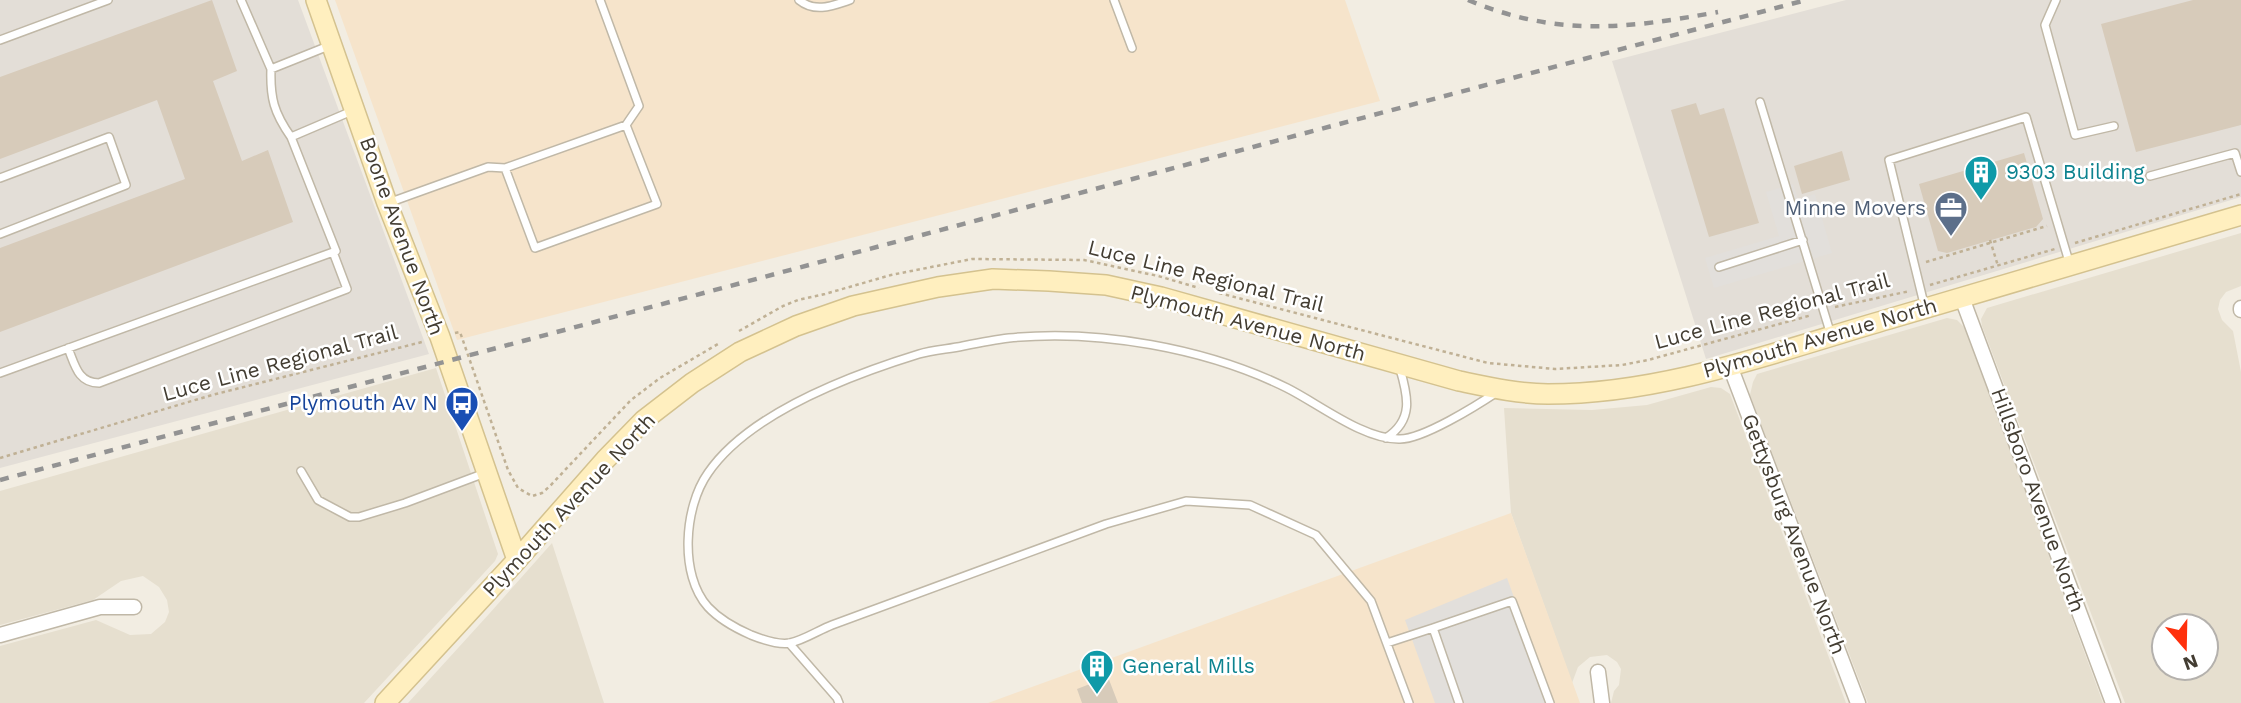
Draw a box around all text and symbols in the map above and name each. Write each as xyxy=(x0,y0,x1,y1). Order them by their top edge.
street label: Boone Avenue North xyxy=(355,133,450,338)
building icon: 9303 Building xyxy=(1962,153,2000,202)
place label: 9303 Building xyxy=(2006,159,2145,184)
office icon: Minne Movers xyxy=(1932,189,1970,238)
place label: Minne Movers xyxy=(1785,195,1926,220)
street label: Luce Line Regional Trail xyxy=(1085,234,1327,317)
street label: Luce Line Regional Trail xyxy=(1652,267,1893,354)
street label: Plymouth Avenue North xyxy=(1128,279,1368,366)
street label: Plymouth Avenue North xyxy=(1700,292,1940,383)
street label: Luce Line Regional Trail xyxy=(160,319,401,406)
bus stop icon: Plymouth Av N xyxy=(443,384,481,433)
street label: Hillsboro Avenue North xyxy=(1986,384,2091,615)
place label: Plymouth Av N xyxy=(289,390,438,415)
street label: Plymouth Avenue North xyxy=(477,408,660,602)
street label: Gettysburg Avenue North xyxy=(1737,410,1852,658)
north arrow xyxy=(2150,612,2220,682)
building icon: General Mills xyxy=(1078,647,1116,696)
text: N xyxy=(2180,649,2201,676)
place label: General Mills xyxy=(1122,653,1255,678)

